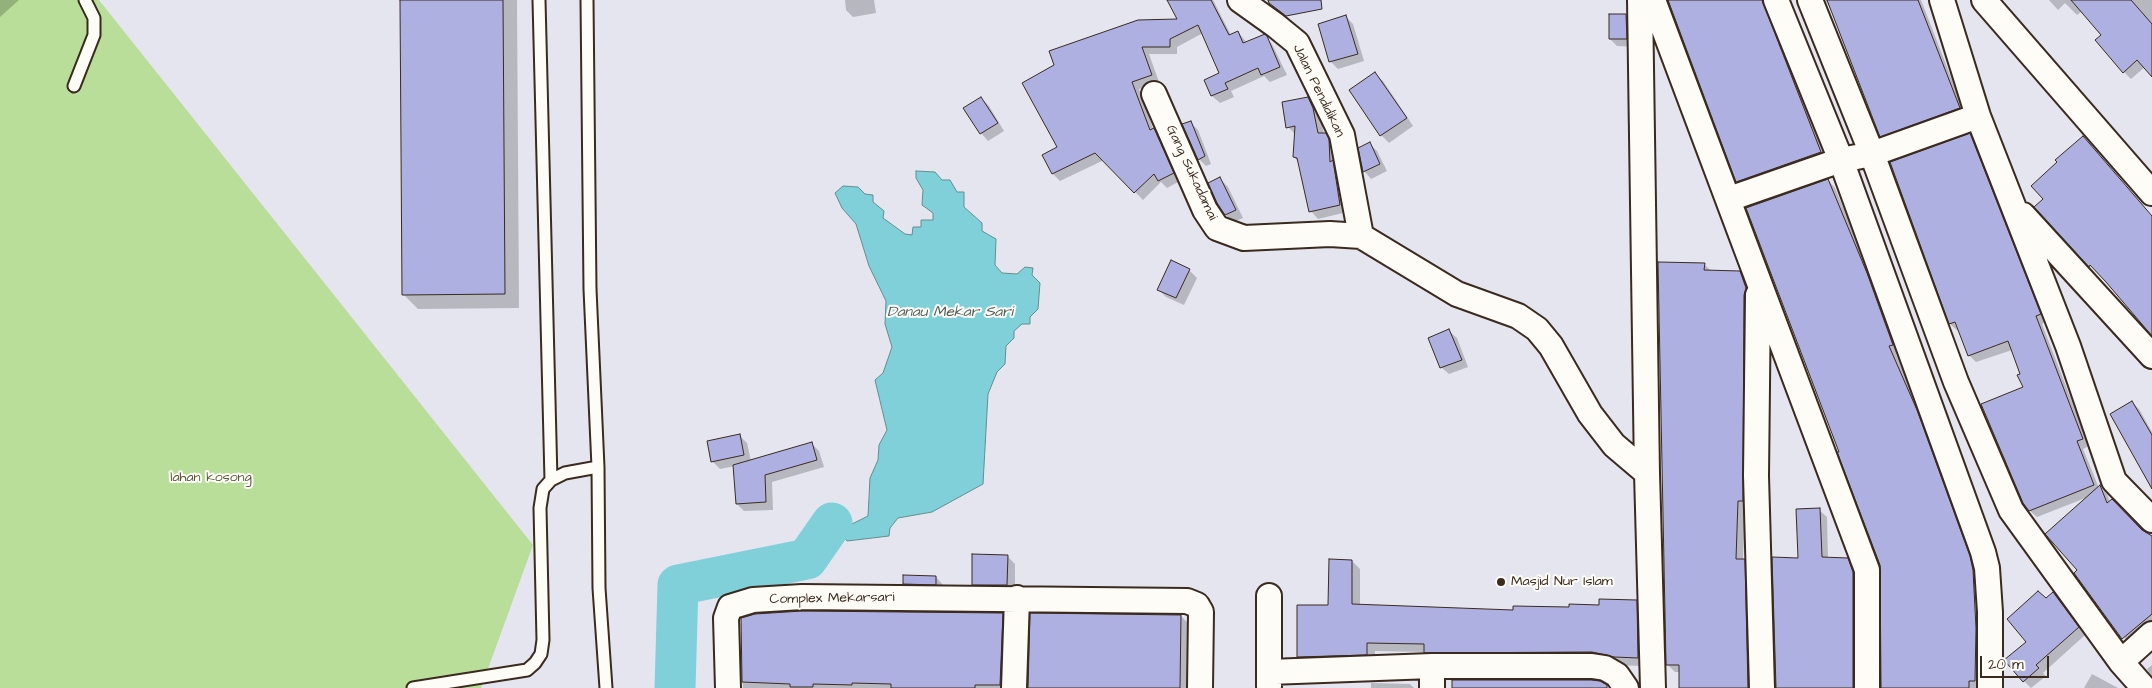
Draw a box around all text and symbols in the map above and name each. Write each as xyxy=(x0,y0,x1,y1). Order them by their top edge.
street label: Jalan Pendidikan xyxy=(1288,42,1348,140)
street label: Gang Sukadamai xyxy=(1162,123,1220,223)
water label: Danau Mekar Sari xyxy=(887,304,1013,322)
park label: lahan kosong xyxy=(170,470,252,486)
place label: Masjid Nur Islam xyxy=(1511,574,1613,590)
marker: Masjid Nur Islam xyxy=(1495,576,1507,588)
street label: Complex Mekarsari xyxy=(769,590,895,608)
scale bar xyxy=(1982,646,2051,678)
text: 20 m xyxy=(1988,654,2024,675)

